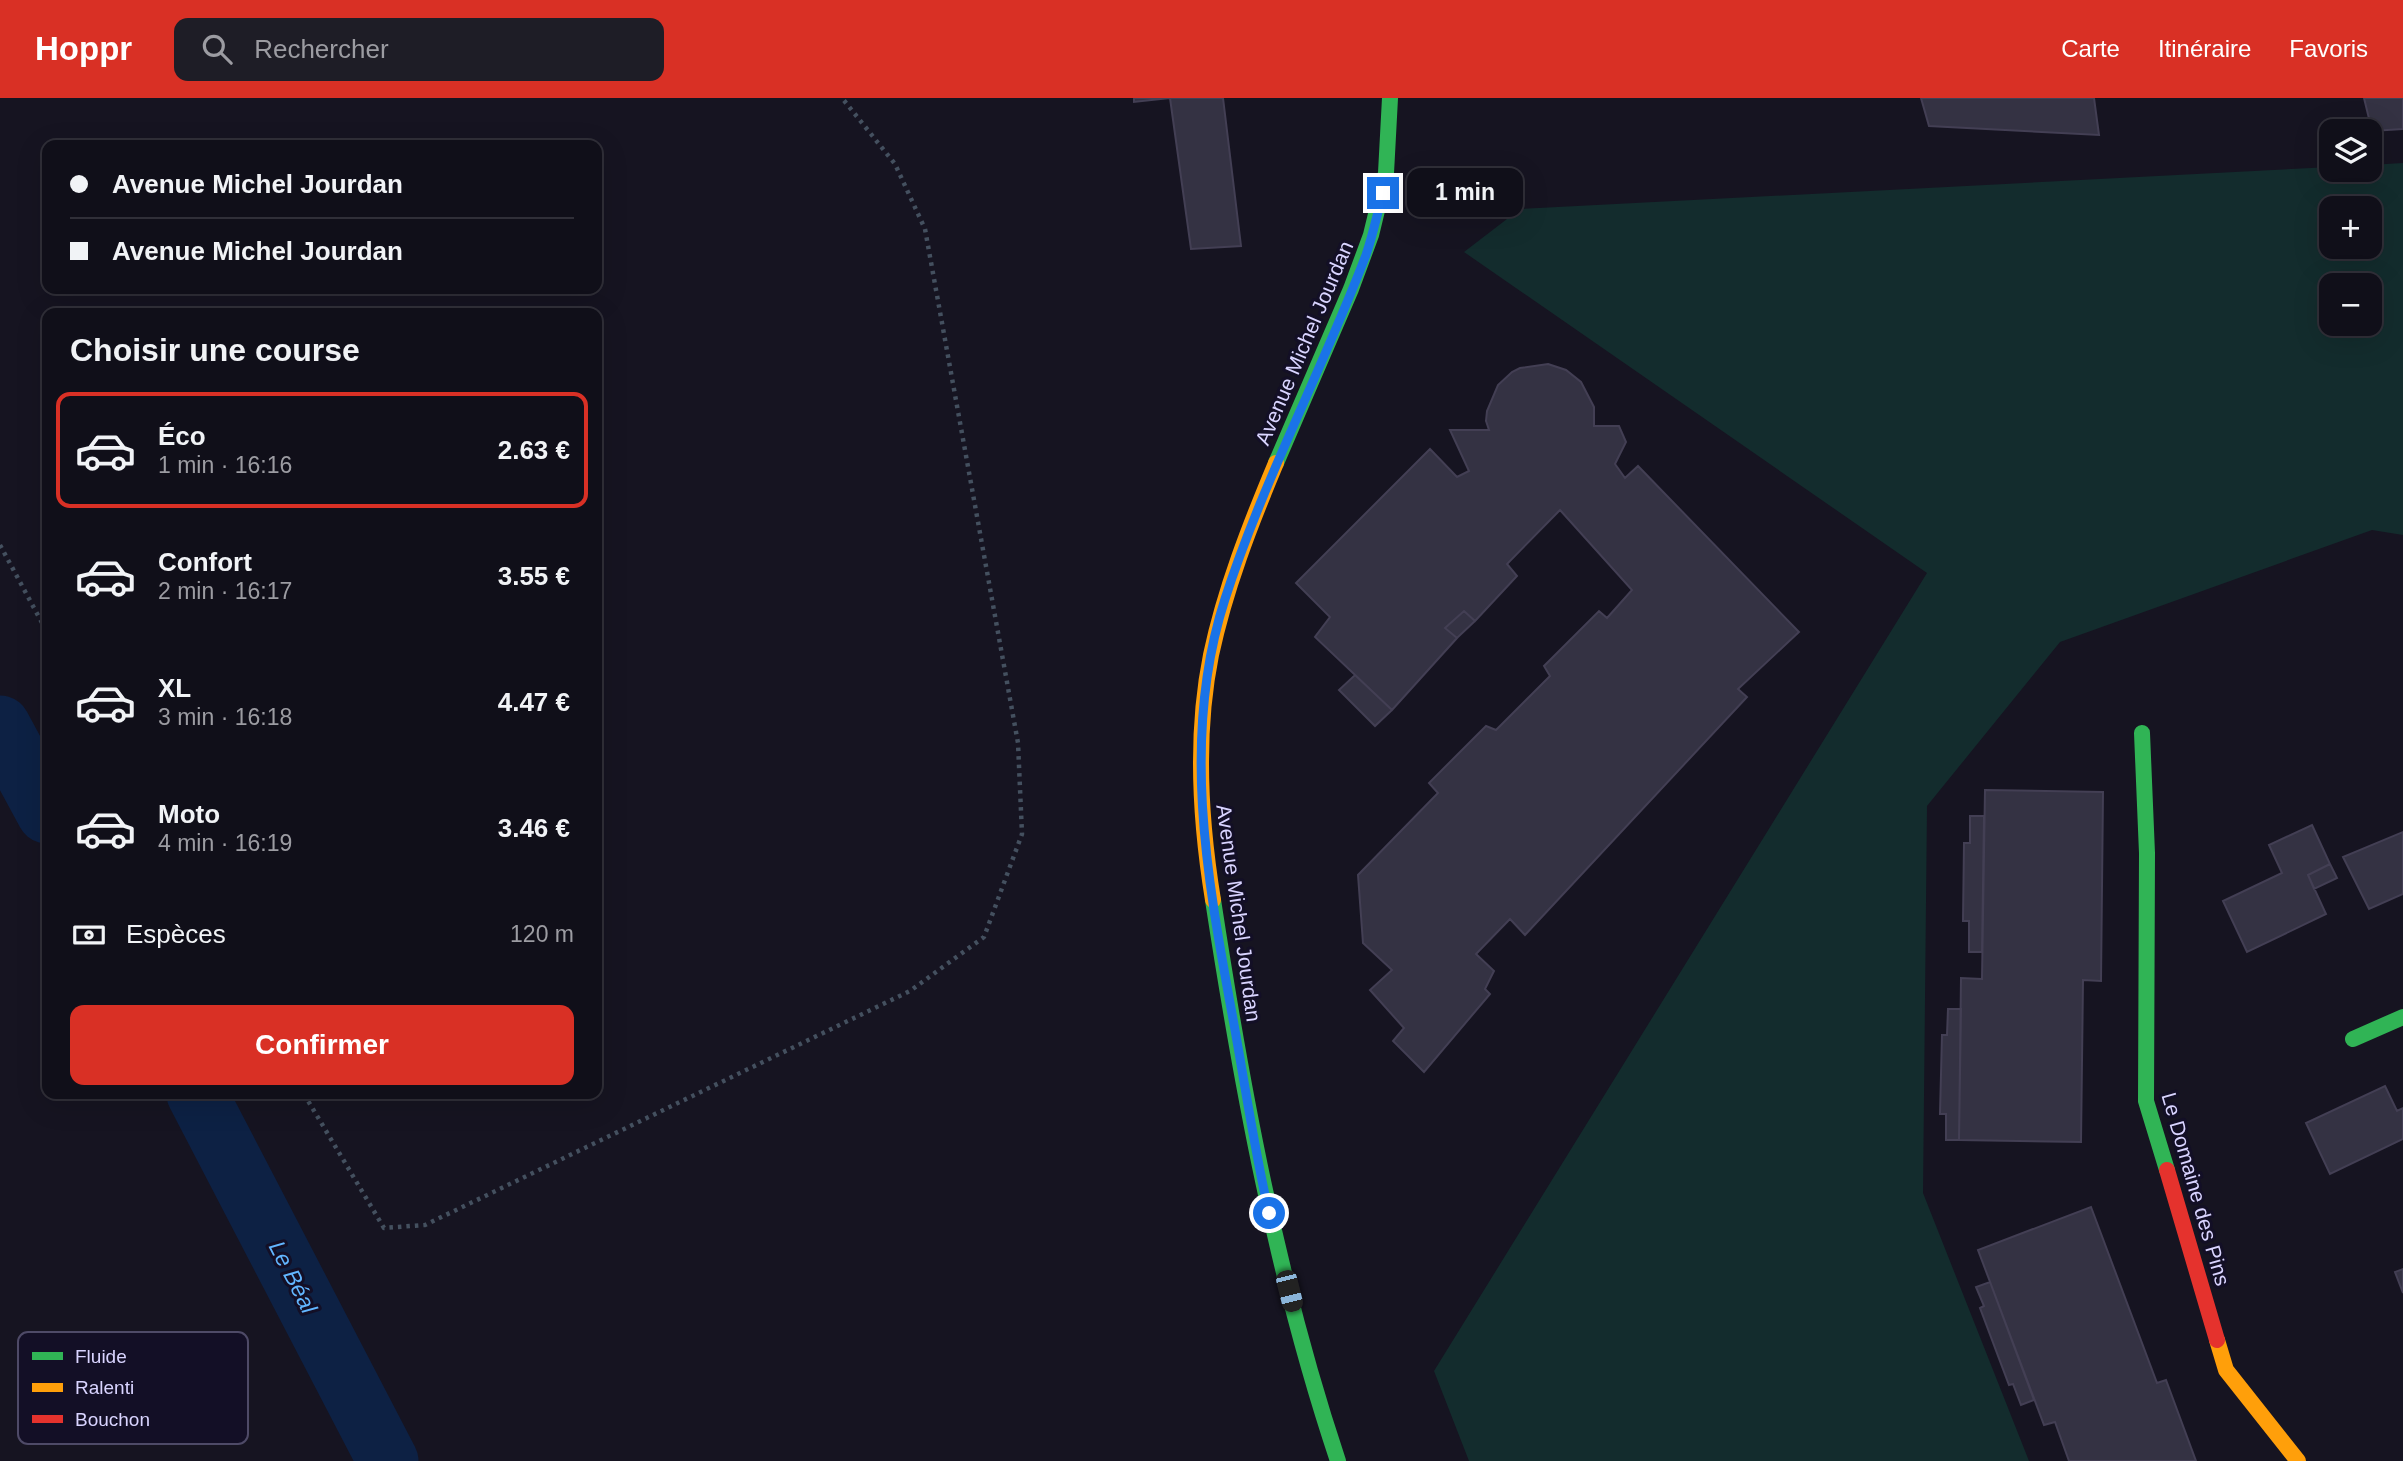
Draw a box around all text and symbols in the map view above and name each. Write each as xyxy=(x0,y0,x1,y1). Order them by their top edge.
search box xyxy=(174,18,664,81)
text: Hoppr xyxy=(35,30,132,67)
icon: search xyxy=(198,30,236,68)
text: Rechercher xyxy=(254,34,389,64)
text: Carte xyxy=(2061,35,2120,62)
text: Itinéraire xyxy=(2158,35,2251,62)
text: Favoris xyxy=(2289,35,2368,62)
map controls xyxy=(2319,119,2382,336)
button: layers xyxy=(2319,119,2382,182)
callout: 1 min xyxy=(1408,168,1523,217)
text: Avenue Michel Jourdan xyxy=(112,169,403,199)
route end xyxy=(1367,177,1399,209)
text: 1 min xyxy=(1435,179,1495,205)
button: + xyxy=(2319,196,2382,259)
text: Avenue Michel Jourdan xyxy=(112,236,403,266)
street label: Avenue Michel Jourdan xyxy=(1251,238,1357,448)
button: − xyxy=(2319,273,2382,336)
text: Choisir une course xyxy=(70,332,360,368)
icon: car xyxy=(74,419,137,482)
text: Éco xyxy=(158,421,206,451)
text: 2.63 € xyxy=(498,435,570,465)
text: 1 min · 16:16 xyxy=(158,452,292,478)
icon: car xyxy=(74,545,137,608)
text: Confort xyxy=(158,547,252,577)
text: 3.55 € xyxy=(498,561,570,591)
text: 2 min · 16:17 xyxy=(158,578,292,604)
icon: car xyxy=(74,671,137,734)
text: XL xyxy=(158,673,191,703)
text: 4.47 € xyxy=(498,687,570,717)
text: 3 min · 16:18 xyxy=(158,704,292,730)
icon: car xyxy=(74,797,137,860)
text: Moto xyxy=(158,799,220,829)
street label: Avenue Michel Jourdan xyxy=(1212,803,1266,1023)
text: 3.46 € xyxy=(498,813,570,843)
text: 4 min · 16:19 xyxy=(158,830,292,856)
icon: cash xyxy=(70,916,108,954)
text: Espèces xyxy=(126,919,226,949)
text: 120 m xyxy=(510,921,574,947)
button: Confirmer xyxy=(70,1005,574,1085)
street label: Le Domaine des Pins xyxy=(2157,1090,2235,1288)
route start xyxy=(1253,1197,1285,1229)
water label: Le Béal xyxy=(264,1236,323,1318)
car xyxy=(1274,1268,1305,1314)
legend xyxy=(18,1332,248,1444)
text: Fluide xyxy=(75,1346,127,1367)
text: Ralenti xyxy=(75,1377,134,1398)
text: Bouchon xyxy=(75,1409,150,1430)

